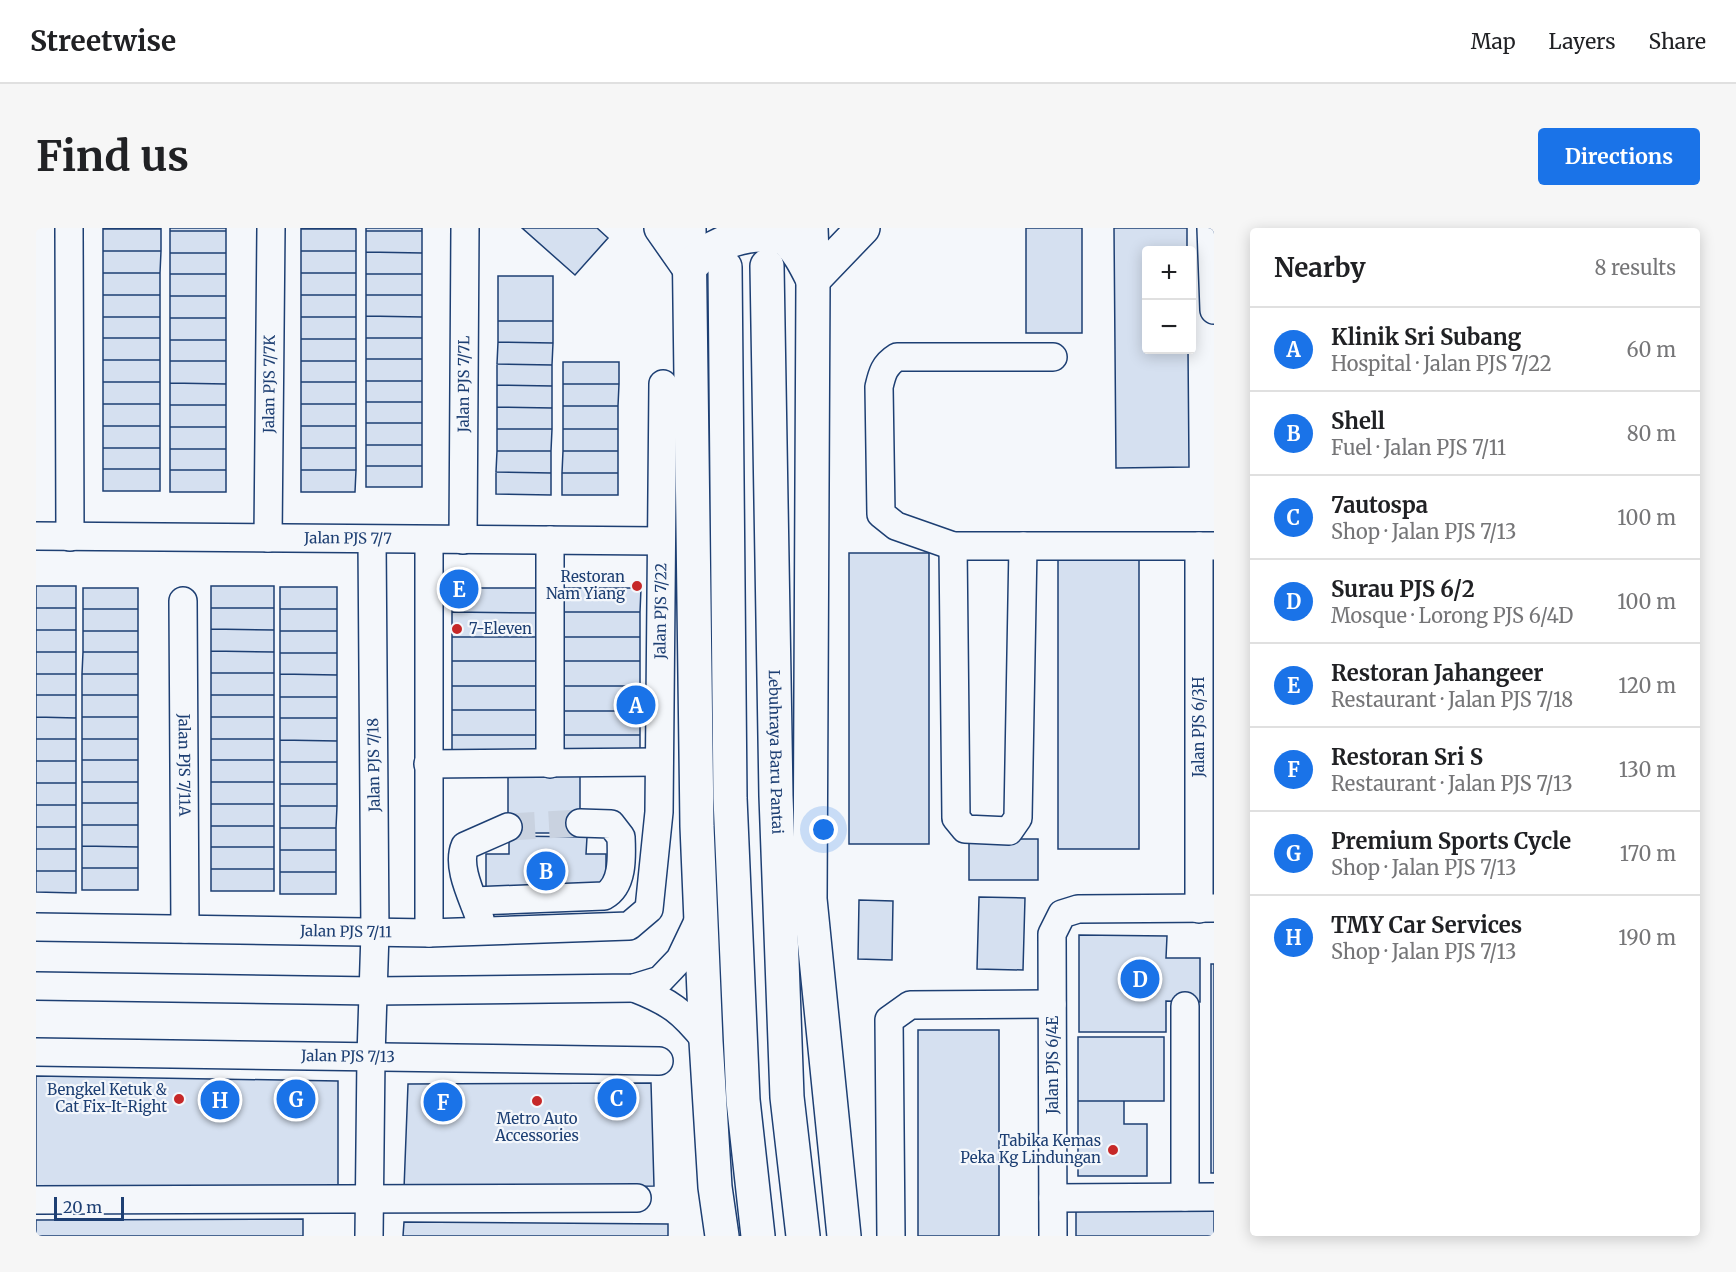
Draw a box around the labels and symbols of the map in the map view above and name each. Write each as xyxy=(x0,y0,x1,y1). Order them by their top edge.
street label: Jalan PJS 7/7K xyxy=(259,335,279,434)
street label: Jalan PJS 7/7L xyxy=(454,335,473,434)
street label: Jalan PJS 7/7 xyxy=(303,528,392,548)
street label: Jalan PJS 7/22 xyxy=(650,563,670,660)
pin: E xyxy=(440,566,478,612)
place label: Restoran Nam Yiang xyxy=(546,567,625,603)
marker: Restoran Nam Yiang xyxy=(630,579,644,593)
place label: 7-Eleven xyxy=(469,619,532,638)
marker: 7-Eleven xyxy=(450,622,464,636)
street label: Lebuhraya Baru Pantai xyxy=(765,670,787,835)
street label: Jalan PJS 6/3H xyxy=(1189,677,1208,778)
pin: A xyxy=(616,682,656,728)
street label: Jalan PJS 7/11A xyxy=(175,713,194,817)
street label: Jalan PJS 7/18 xyxy=(363,718,384,813)
your location xyxy=(809,815,838,844)
pin: B xyxy=(526,848,566,894)
street label: Jalan PJS 7/11 xyxy=(299,921,392,941)
pin: D xyxy=(1120,956,1160,1002)
street label: Jalan PJS 6/4E xyxy=(1043,1015,1062,1115)
street label: Jalan PJS 7/13 xyxy=(300,1046,395,1066)
pin: G xyxy=(276,1076,316,1122)
pin: C xyxy=(598,1076,636,1120)
pin: H xyxy=(200,1078,240,1122)
place label: Bengkel Ketuk & Cat Fix-It-Right xyxy=(47,1080,168,1116)
pin: F xyxy=(424,1080,462,1124)
marker: Bengkel Ketuk & Cat Fix-It-Right xyxy=(172,1092,186,1106)
marker: Metro Auto Accessories xyxy=(530,1094,544,1108)
place label: Metro Auto Accessories xyxy=(494,1109,579,1145)
place label: Tabika Kemas Peka Kg Lindungan xyxy=(960,1131,1101,1167)
marker: Tabika Kemas Peka Kg Lindungan xyxy=(1106,1143,1120,1157)
scale bar xyxy=(54,1194,124,1222)

